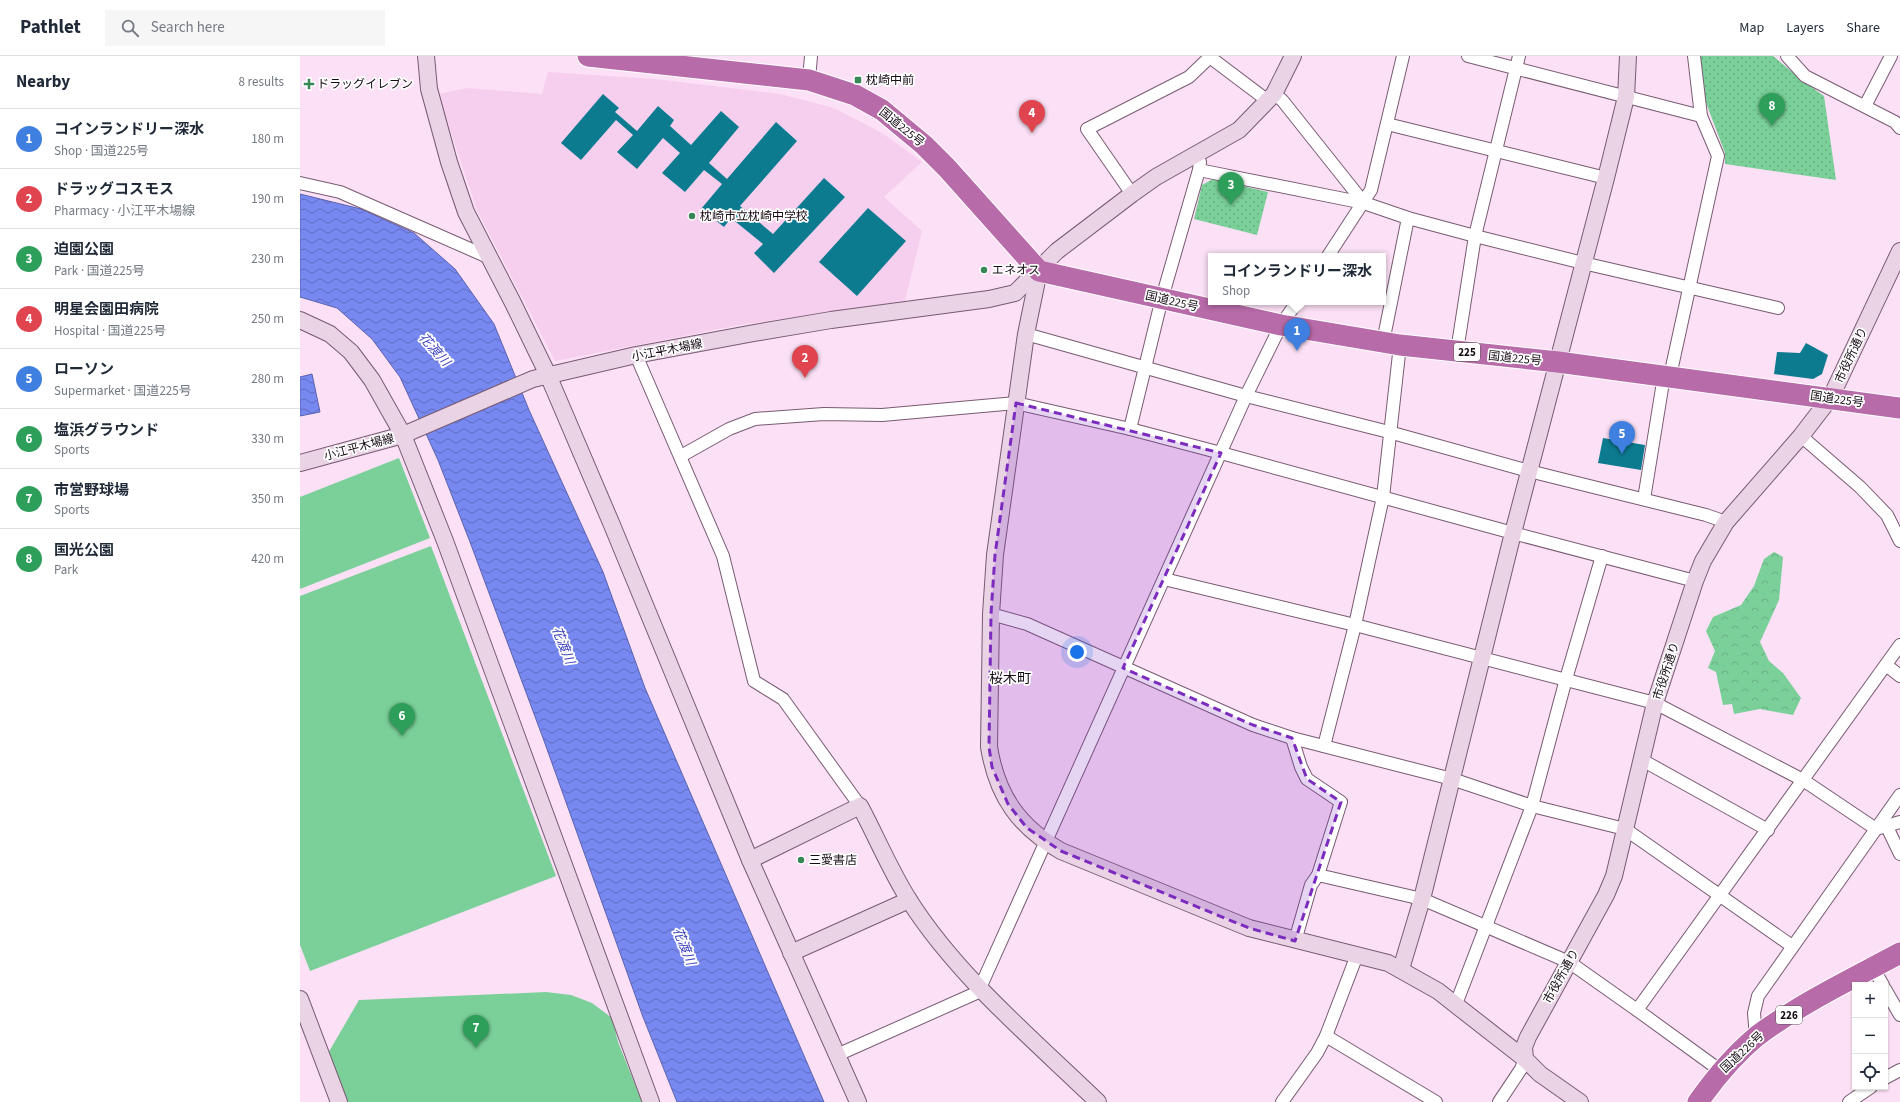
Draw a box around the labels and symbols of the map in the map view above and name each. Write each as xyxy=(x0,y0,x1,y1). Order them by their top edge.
place label: 枕崎中前 xyxy=(866,72,914,89)
marker: 枕崎中前 xyxy=(853,75,863,85)
place label: ドラッグイレブン xyxy=(317,76,413,93)
marker: ドラッグイレブン xyxy=(304,79,314,89)
pin: 8 xyxy=(1759,93,1785,126)
pin: 4 xyxy=(1019,100,1045,133)
street label: 国道225号 xyxy=(875,104,928,151)
pin: 3 xyxy=(1218,172,1244,205)
place label: 枕崎市立枕崎中学校 xyxy=(700,208,808,225)
marker: 枕崎市立枕崎中学校 xyxy=(687,211,697,221)
place label: エネオス xyxy=(992,262,1040,279)
marker: エネオス xyxy=(979,265,989,275)
street label: 国道225号 xyxy=(1144,287,1200,316)
pin: 1 xyxy=(1284,318,1310,351)
street label: 市役所通り xyxy=(1831,324,1872,386)
water label: 花渡川 xyxy=(415,329,455,372)
street label: 小江平木場線 xyxy=(630,335,704,366)
road number: 225 xyxy=(1454,343,1480,361)
pin: 2 xyxy=(792,345,818,378)
street label: 国道225号 xyxy=(1487,347,1543,370)
street label: 国道225号 xyxy=(1809,387,1865,412)
pin: 5 xyxy=(1609,421,1635,454)
street label: 小江平木場線 xyxy=(322,430,396,465)
water label: 花渡川 xyxy=(547,624,579,669)
street label: 市役所通り xyxy=(1649,640,1684,702)
your location xyxy=(1067,642,1087,662)
district label: 桜木町 xyxy=(989,669,1031,689)
pin: 6 xyxy=(389,703,415,736)
place label: 三愛書店 xyxy=(809,852,857,869)
marker: 三愛書店 xyxy=(796,855,806,865)
water label: 花渡川 xyxy=(668,925,700,970)
street label: 市役所通り xyxy=(1539,946,1583,1007)
road number: 226 xyxy=(1776,1006,1802,1024)
pin: 7 xyxy=(463,1015,489,1048)
street label: 国道226号 xyxy=(1717,1028,1768,1077)

